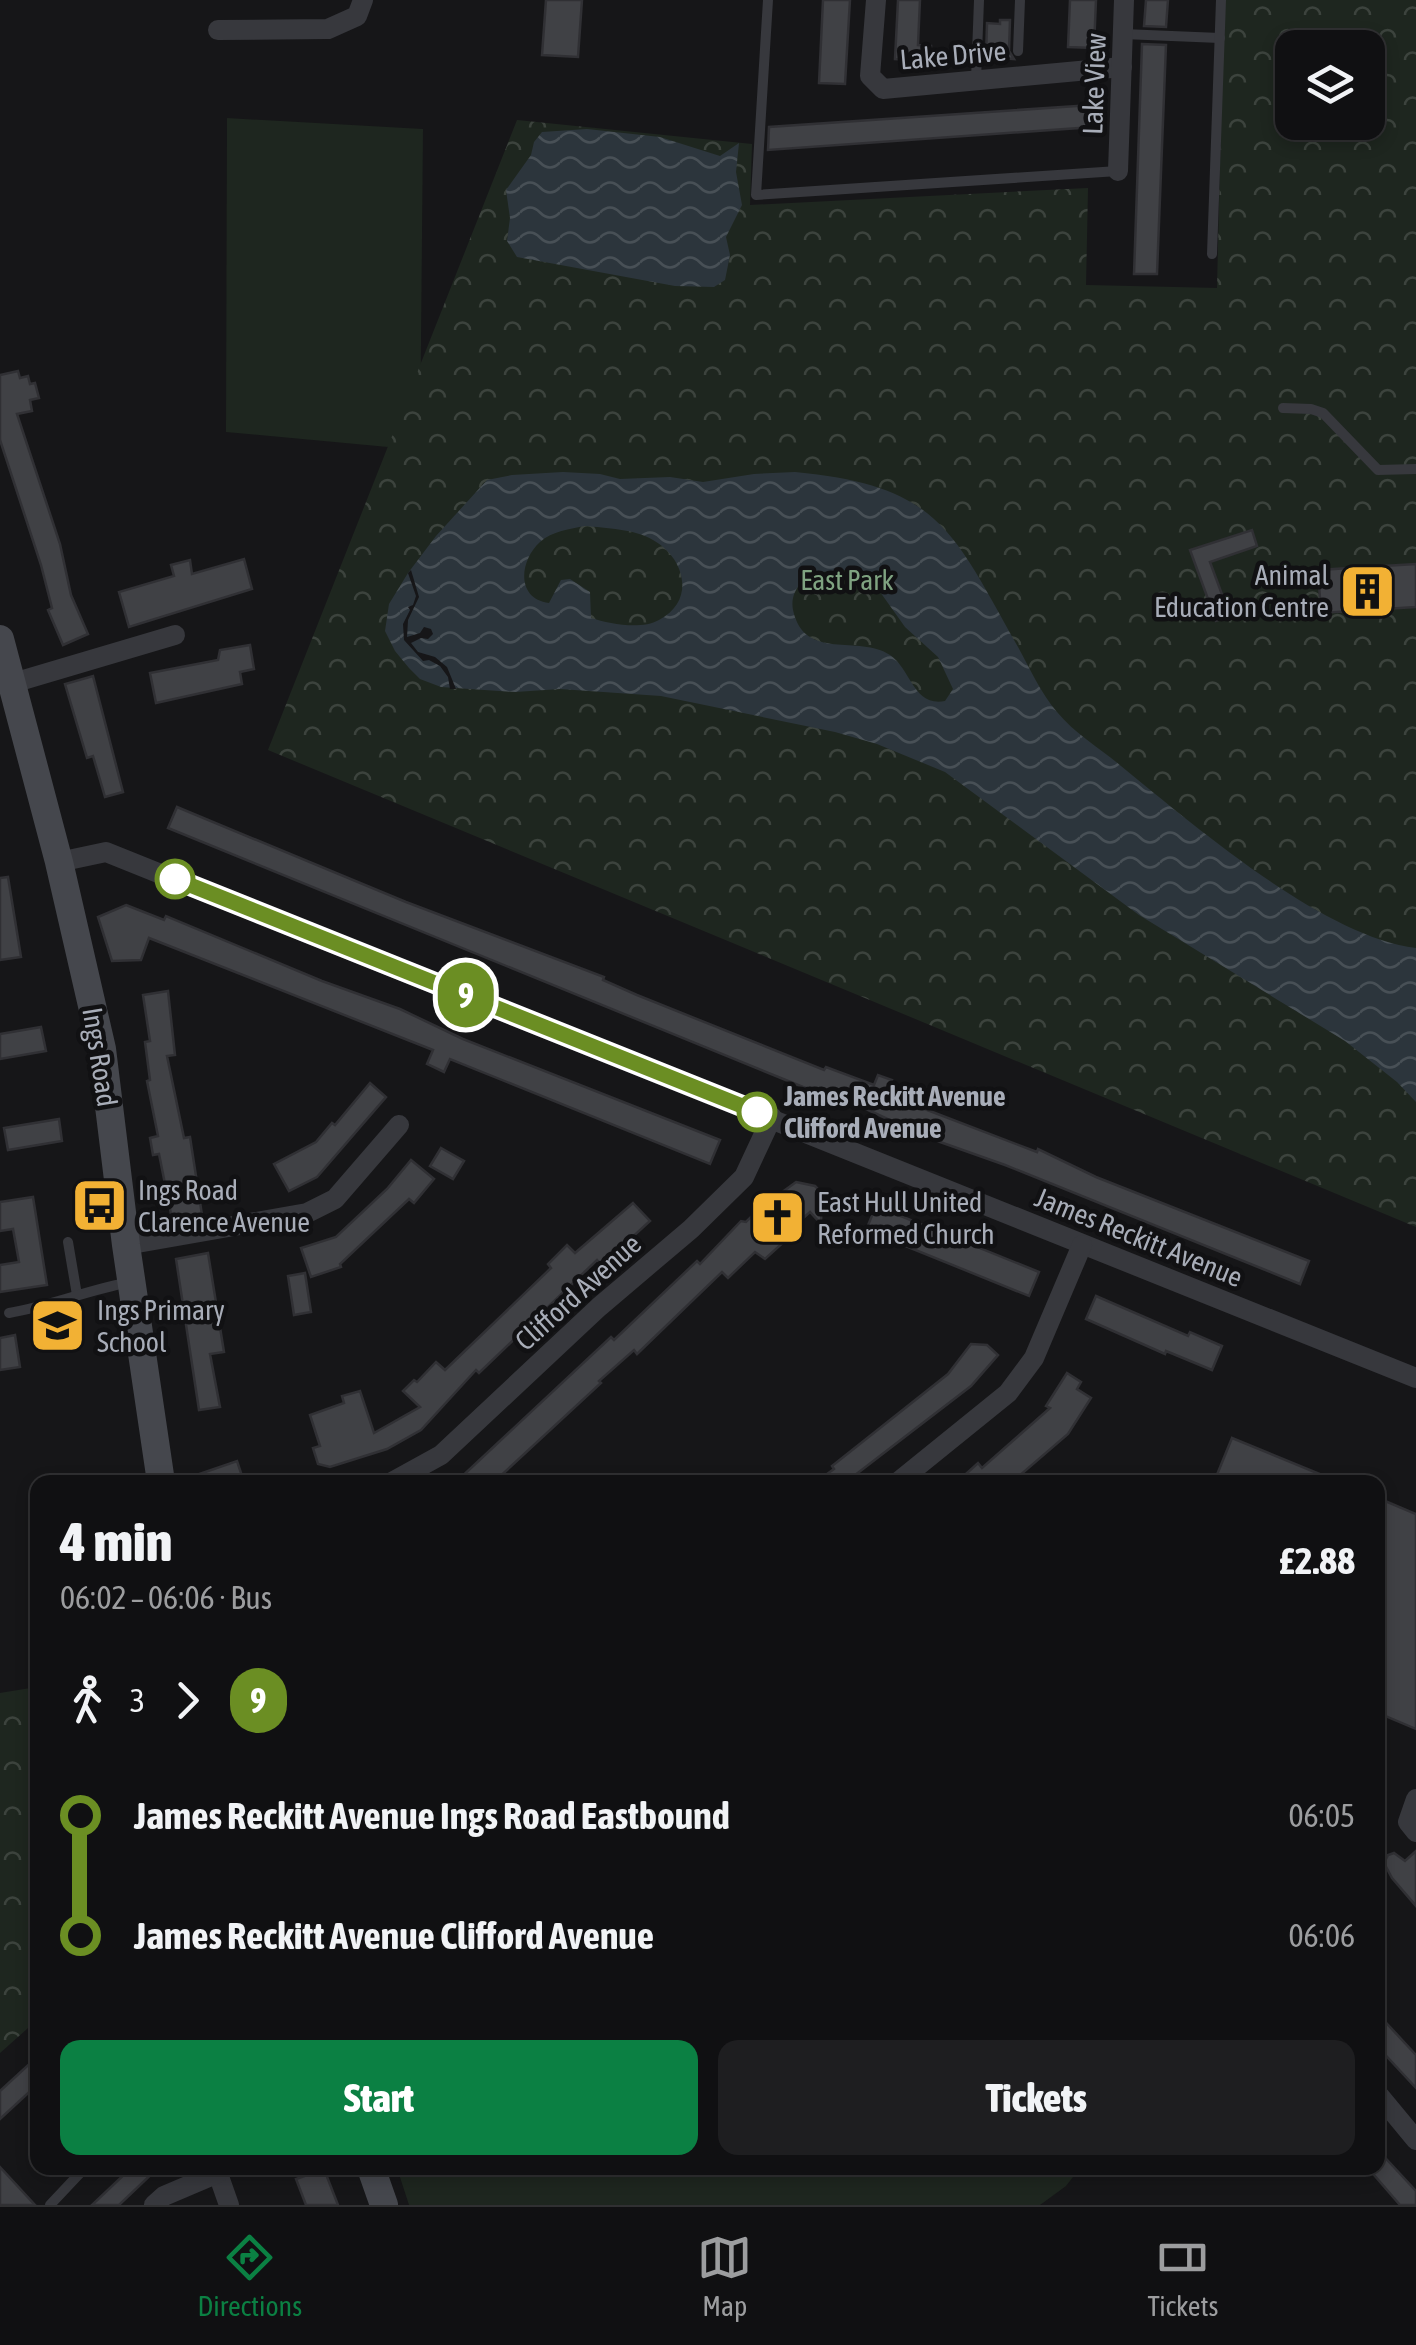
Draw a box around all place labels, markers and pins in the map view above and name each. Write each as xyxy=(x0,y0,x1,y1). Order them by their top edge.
place label: Animal Education Centre xyxy=(1154,559,1330,623)
building icon: Animal Education Centre xyxy=(1338,561,1398,621)
unlabelled marker xyxy=(156,860,194,898)
place label: James Reckitt Avenue Clifford Avenue xyxy=(783,1080,1006,1144)
marker: James Reckitt Avenue Clifford Avenue xyxy=(738,1093,776,1131)
place label: Ings Road Clarence Avenue xyxy=(138,1174,310,1238)
bus stop icon: Ings Road Clarence Avenue xyxy=(69,1176,129,1236)
place label: East Hull United Reformed Church xyxy=(817,1186,995,1250)
church icon: East Hull United Reformed Church xyxy=(748,1188,808,1248)
place label: Ings Primary School xyxy=(97,1294,225,1358)
school or university icon: Ings Primary School xyxy=(28,1296,88,1356)

